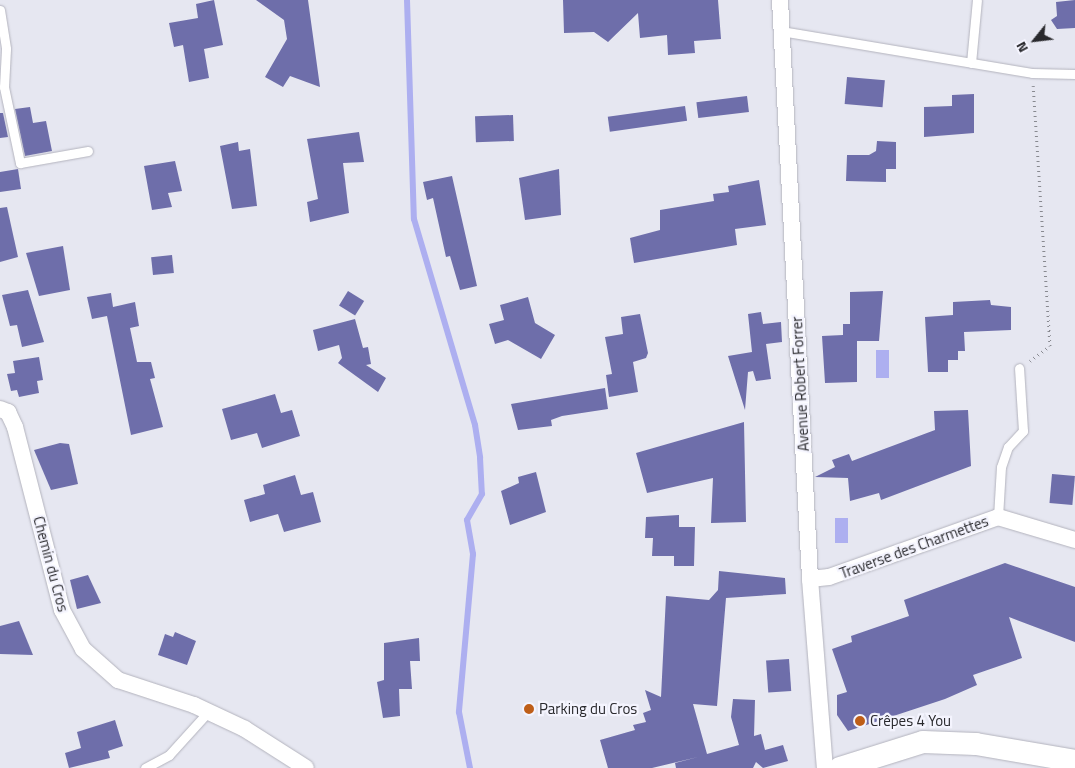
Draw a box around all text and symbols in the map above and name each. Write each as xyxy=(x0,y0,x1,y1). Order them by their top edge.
north arrow xyxy=(1010,15,1060,65)
text: N xyxy=(1010,38,1033,57)
street label: Avenue Robert Forrer xyxy=(787,316,813,452)
street label: Traverse des Charmettes xyxy=(837,512,991,582)
street label: Chemin du Cros xyxy=(30,514,72,614)
place label: Parking du Cros xyxy=(539,700,637,718)
marker: Parking du Cros xyxy=(523,703,535,715)
place label: Crêpes 4 You xyxy=(870,712,951,730)
marker: Crêpes 4 You xyxy=(854,715,866,727)

